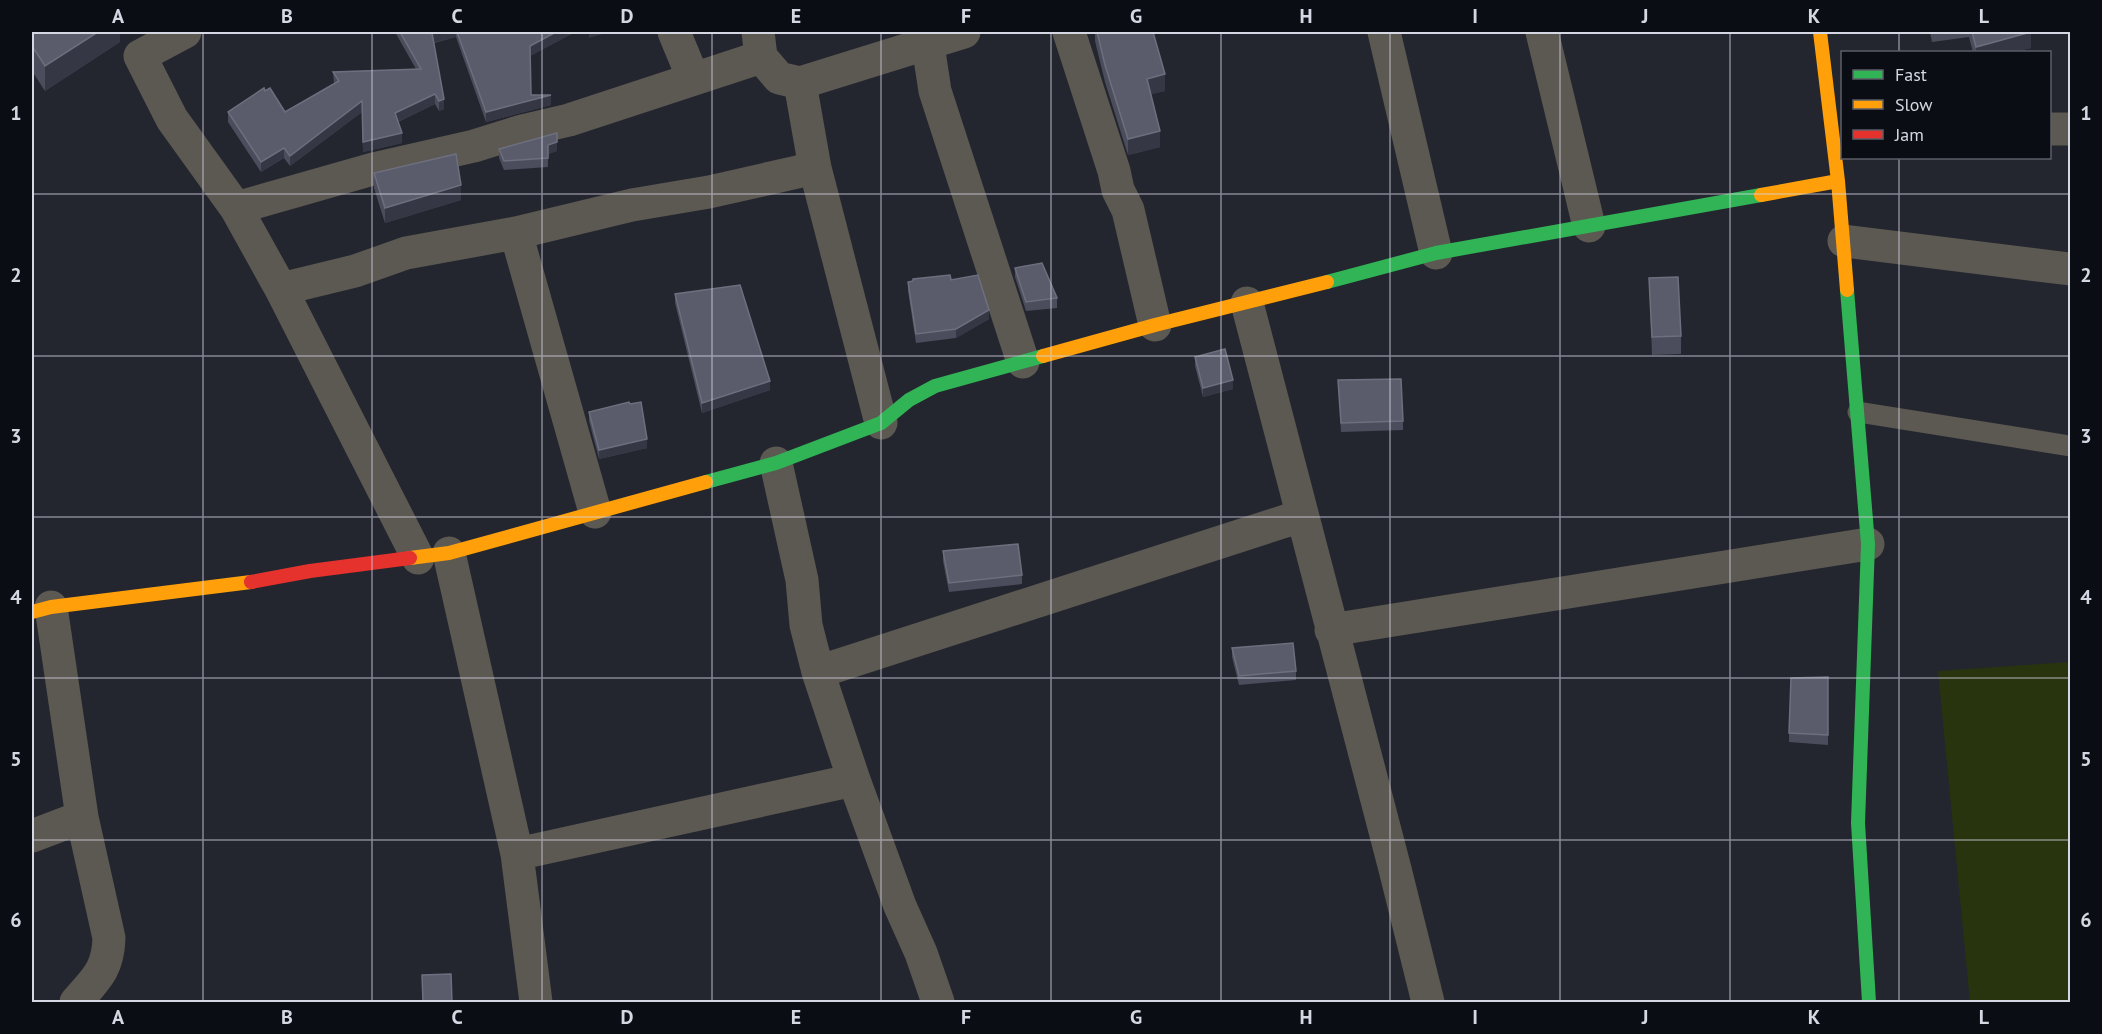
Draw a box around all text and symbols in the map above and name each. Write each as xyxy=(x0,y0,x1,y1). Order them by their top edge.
text: A xyxy=(112,3,125,29)
text: B xyxy=(281,3,293,29)
text: C xyxy=(451,3,463,29)
text: D xyxy=(621,3,634,29)
text: E xyxy=(791,3,801,29)
text: F xyxy=(961,3,971,29)
text: G xyxy=(1130,3,1142,29)
text: H xyxy=(1299,3,1313,29)
text: I xyxy=(1472,3,1478,29)
text: J xyxy=(1641,3,1648,29)
text: K xyxy=(1808,3,1821,29)
text: L xyxy=(1979,3,1990,29)
legend xyxy=(1841,51,2051,159)
text: Fast xyxy=(1895,63,1927,86)
text: Slow xyxy=(1895,93,1933,116)
text: 1 xyxy=(10,100,22,126)
text: 1 xyxy=(2080,100,2092,126)
text: Jam xyxy=(1894,123,1924,146)
text: 2 xyxy=(10,262,22,288)
text: 2 xyxy=(2080,262,2092,288)
text: 3 xyxy=(10,423,22,449)
text: 3 xyxy=(2080,423,2092,449)
text: 4 xyxy=(10,584,22,610)
text: 4 xyxy=(2080,584,2092,610)
text: 5 xyxy=(10,746,22,772)
text: 5 xyxy=(2080,746,2092,772)
text: 6 xyxy=(10,907,22,933)
text: 6 xyxy=(2080,907,2092,933)
text: A xyxy=(112,1004,125,1030)
text: B xyxy=(281,1004,293,1030)
text: C xyxy=(451,1004,463,1030)
text: D xyxy=(621,1004,634,1030)
text: E xyxy=(791,1004,801,1030)
text: F xyxy=(961,1004,971,1030)
text: G xyxy=(1130,1004,1142,1030)
text: H xyxy=(1299,1004,1313,1030)
text: I xyxy=(1472,1004,1478,1030)
text: J xyxy=(1641,1004,1648,1030)
text: K xyxy=(1808,1004,1821,1030)
text: L xyxy=(1979,1004,1990,1030)

